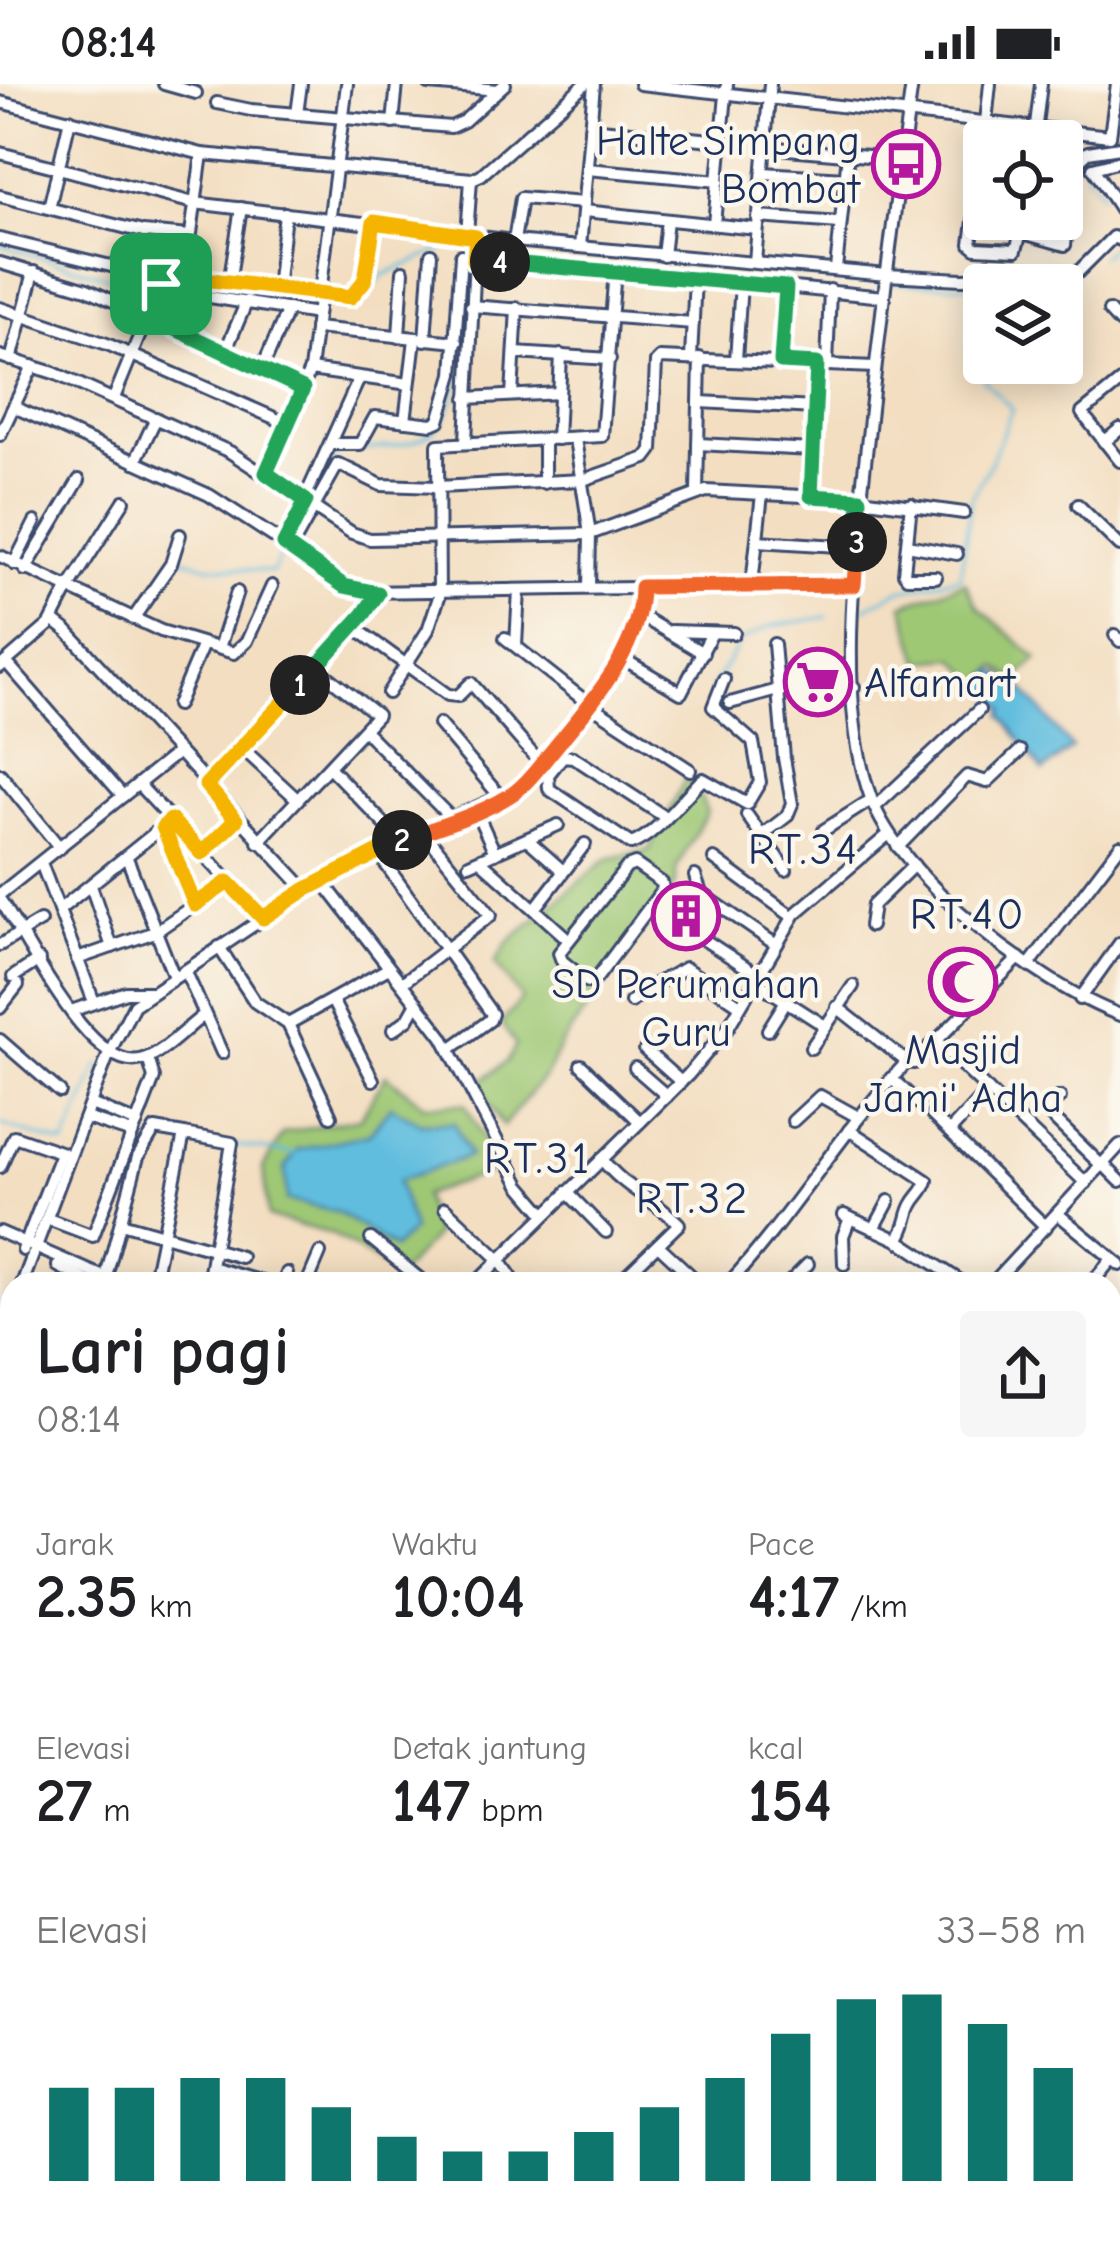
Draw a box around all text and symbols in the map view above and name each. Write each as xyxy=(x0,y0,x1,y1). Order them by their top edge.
text: 08:14 xyxy=(60,16,156,68)
place label: Halte Simpang Bombat xyxy=(596,117,862,214)
map controls xyxy=(963,120,1083,384)
button: locate xyxy=(963,120,1083,240)
bus stop icon: Halte Simpang Bombat xyxy=(871,129,941,199)
pin: 4 xyxy=(470,232,530,292)
pin xyxy=(110,233,212,335)
text: 4 xyxy=(492,243,508,281)
icon: arrive xyxy=(128,251,194,317)
button: layers xyxy=(963,264,1083,384)
pin: 3 xyxy=(827,512,887,572)
text: 3 xyxy=(849,523,865,561)
supermarket icon: Alfamart xyxy=(783,647,853,717)
pin: 1 xyxy=(270,655,330,715)
place label: Alfamart xyxy=(864,659,1017,708)
text: 1 xyxy=(294,666,306,704)
pin: 2 xyxy=(372,810,432,870)
text: 2 xyxy=(394,821,410,859)
district label: RT.34 xyxy=(748,823,860,875)
building icon: SD Perumahan Guru xyxy=(651,881,721,951)
district label: RT.40 xyxy=(909,888,1027,940)
mosque icon: Masjid Jami' Adha xyxy=(928,947,998,1017)
place label: SD Perumahan Guru xyxy=(552,960,820,1057)
place label: Masjid Jami' Adha xyxy=(864,1026,1062,1123)
district label: RT.31 xyxy=(484,1132,592,1184)
district label: RT.32 xyxy=(636,1172,750,1224)
button: share xyxy=(960,1311,1086,1437)
text: Lari pagi xyxy=(36,1314,290,1390)
text: 08:14 xyxy=(36,1397,121,1442)
text: Jarak xyxy=(36,1525,114,1563)
text: Waktu xyxy=(392,1525,478,1563)
text: Pace xyxy=(748,1525,815,1563)
text: 2.35 xyxy=(36,1563,138,1632)
text: 10:04 xyxy=(392,1563,525,1632)
text: 4:17 xyxy=(748,1563,839,1632)
text: km xyxy=(138,1587,192,1625)
text: /km xyxy=(839,1587,908,1625)
text: Elevasi xyxy=(36,1729,131,1767)
text: Detak jantung xyxy=(392,1729,587,1767)
text: kcal xyxy=(748,1729,803,1767)
text: 27 xyxy=(36,1767,92,1836)
text: 147 xyxy=(392,1767,470,1836)
text: 154 xyxy=(748,1767,832,1836)
text: m xyxy=(92,1791,131,1829)
text: bpm xyxy=(470,1791,544,1829)
text: Elevasi xyxy=(36,1908,148,1953)
text: 33–58 m xyxy=(937,1908,1086,1953)

